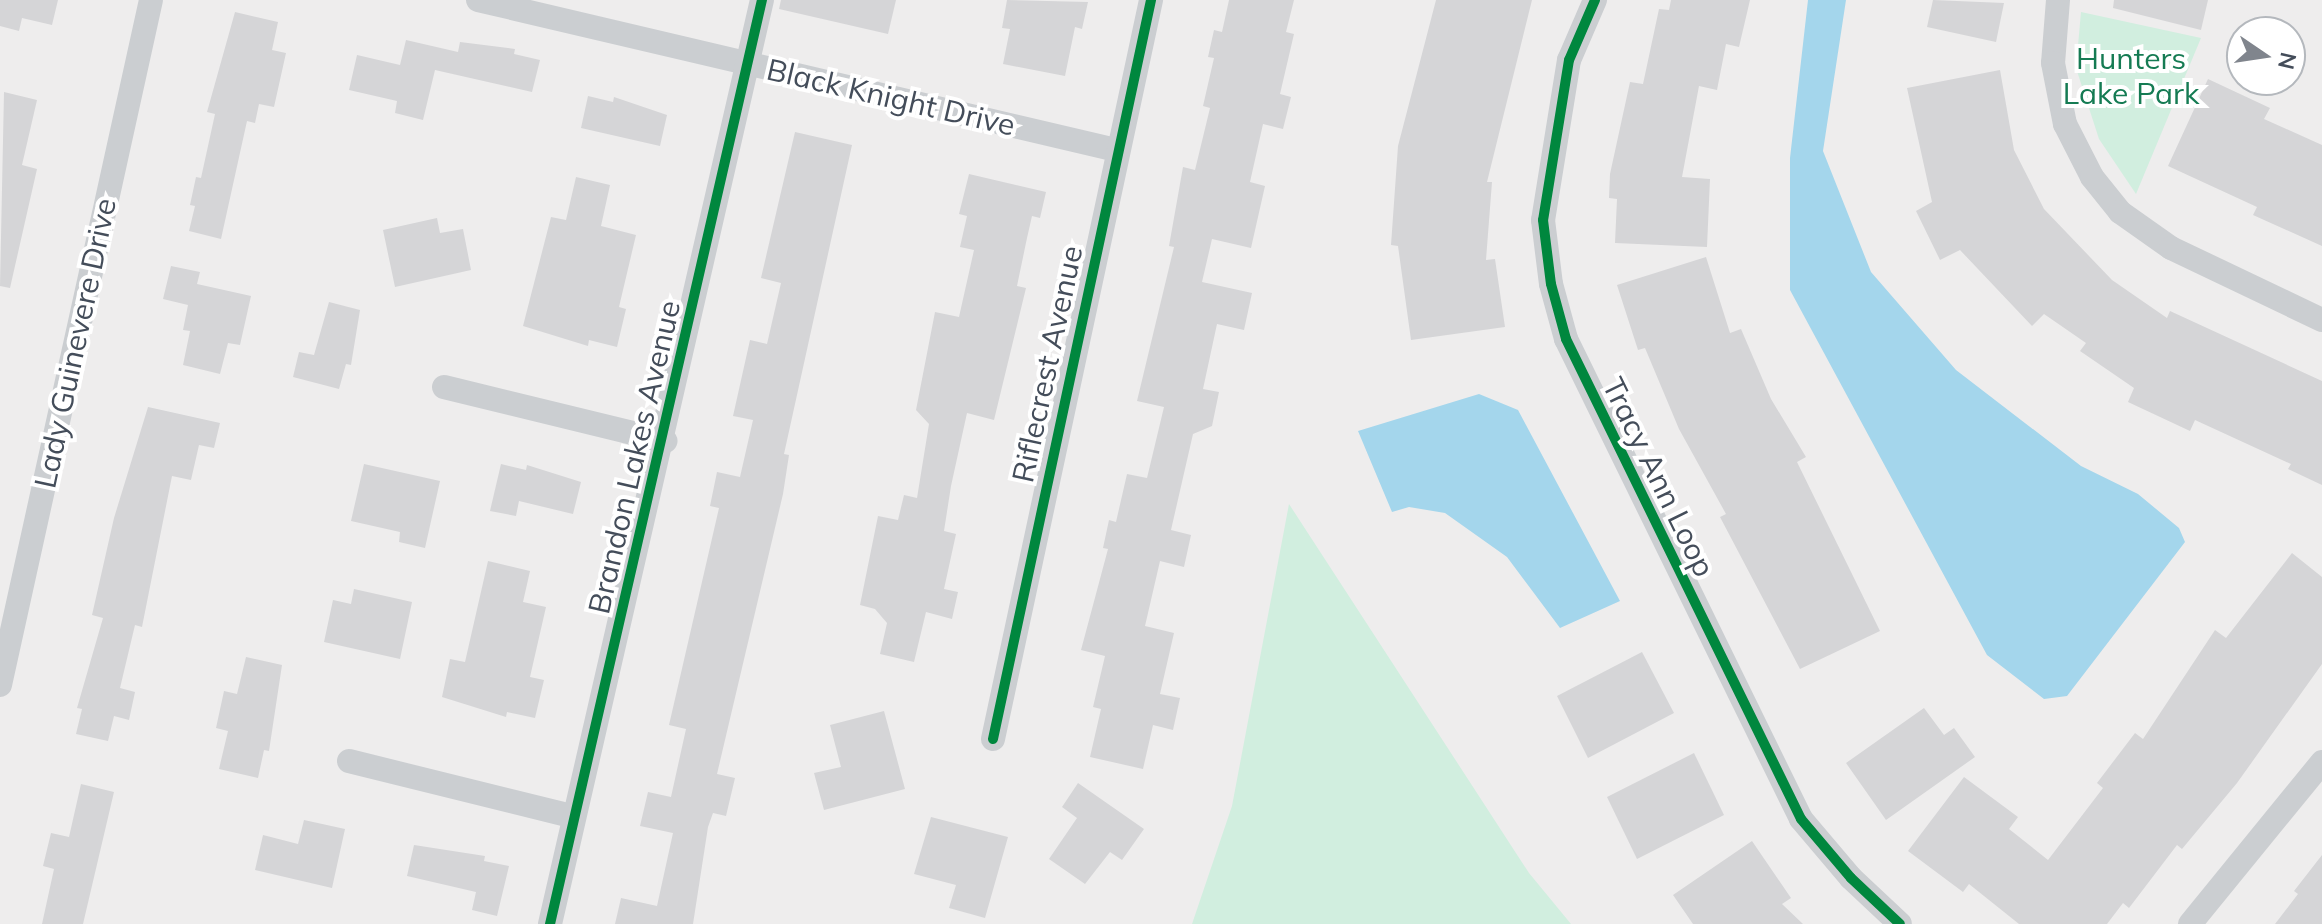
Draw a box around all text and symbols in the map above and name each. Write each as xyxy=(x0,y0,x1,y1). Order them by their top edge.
north arrow xyxy=(2226,16,2306,96)
park label: Hunters Lake Park xyxy=(2063,40,2199,110)
text: N xyxy=(2272,50,2303,72)
street label: Black Knight Drive xyxy=(763,51,1019,143)
street label: Lady Guinevere Drive xyxy=(27,195,123,491)
street label: Riflecrest Avenue xyxy=(1004,242,1090,486)
street label: Brandon Lakes Avenue xyxy=(580,297,688,617)
street label: Tracy Ann Loop xyxy=(1595,372,1723,582)

